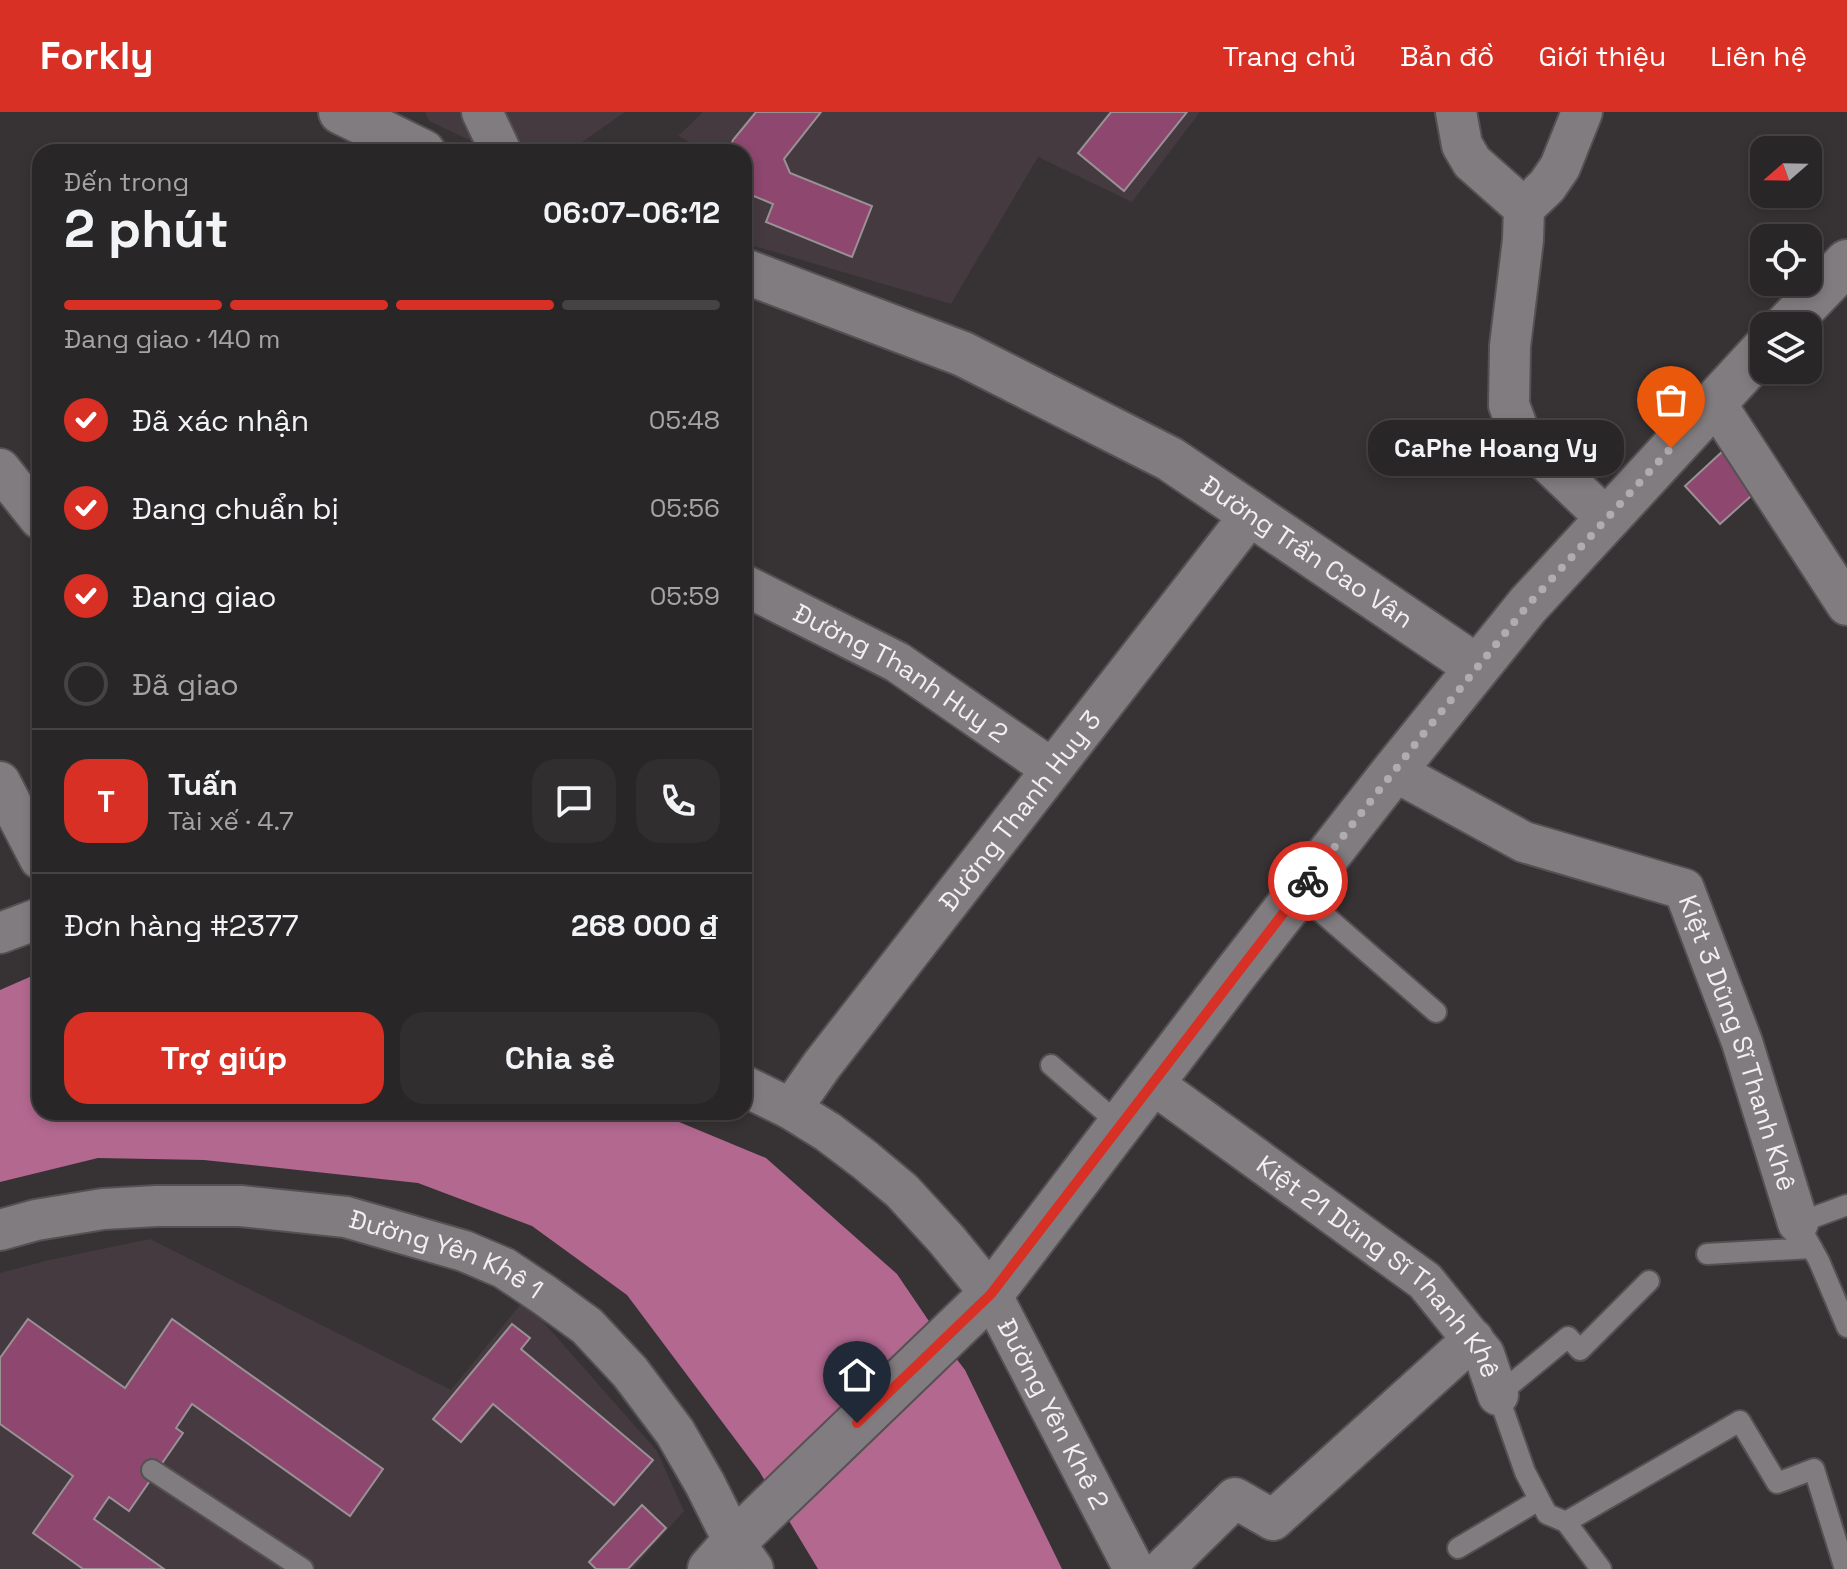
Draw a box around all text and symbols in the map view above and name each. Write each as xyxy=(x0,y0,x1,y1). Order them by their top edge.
text: Forkly xyxy=(40,32,153,80)
text: Trang chủ xyxy=(1222,38,1356,74)
text: Bản đồ xyxy=(1400,38,1494,74)
text: Giới thiệu xyxy=(1538,38,1666,74)
text: Liên hệ xyxy=(1710,38,1807,74)
north arrow xyxy=(1750,136,1822,208)
map controls xyxy=(1750,136,1822,384)
text: Đến trong xyxy=(64,165,189,199)
text: 06:07–06:12 xyxy=(543,193,720,232)
text: 2 phút xyxy=(64,196,229,262)
button: locate xyxy=(1750,224,1822,296)
button: layers xyxy=(1750,312,1822,384)
text: Đang giao · 140 m xyxy=(64,322,280,356)
pin xyxy=(1637,366,1705,448)
icon: bag xyxy=(1649,378,1693,422)
icon: check xyxy=(64,398,108,442)
text: Đã xác nhận xyxy=(132,401,309,440)
text: 05:48 xyxy=(649,403,720,437)
callout: CaPhe Hoang Vy xyxy=(1367,420,1623,476)
text: CaPhe Hoang Vy xyxy=(1394,431,1598,465)
street label: Đường Trần Cao Vân xyxy=(1195,468,1420,636)
icon: check xyxy=(64,486,108,530)
text: Đang chuẩn bị xyxy=(132,489,339,528)
text: 05:56 xyxy=(650,491,720,525)
icon: check xyxy=(64,574,108,618)
text: Đang giao xyxy=(132,577,277,616)
text: 05:59 xyxy=(650,579,720,613)
street label: Đường Thanh Huy 2 xyxy=(788,596,1015,751)
text: Đã giao xyxy=(132,665,239,704)
street label: Đường Thanh Huy 3 xyxy=(931,704,1109,918)
button: chat xyxy=(532,759,616,843)
button: phone xyxy=(636,759,720,843)
text: Tuấn xyxy=(168,765,238,804)
text: T xyxy=(97,782,115,821)
text: Tài xế · 4.7 xyxy=(168,804,294,838)
courier xyxy=(1268,841,1348,921)
icon: bike xyxy=(1286,859,1330,903)
street label: Kiệt 3 Dũng Sĩ Thanh Khê xyxy=(1671,890,1804,1195)
text: Đơn hàng #2377 xyxy=(64,906,299,945)
text: 268 000 ₫ xyxy=(571,906,720,945)
button: Trợ giúp xyxy=(64,1012,384,1104)
button: Chia sẻ xyxy=(400,1012,720,1104)
street label: Kiệt 21 Dũng Sĩ Thanh Khê xyxy=(1250,1147,1508,1382)
street label: Đường Yên Khê 1 xyxy=(345,1202,550,1306)
street label: Đường Yên Khê 2 xyxy=(990,1313,1117,1515)
pin xyxy=(823,1341,891,1423)
icon: home xyxy=(835,1353,879,1397)

